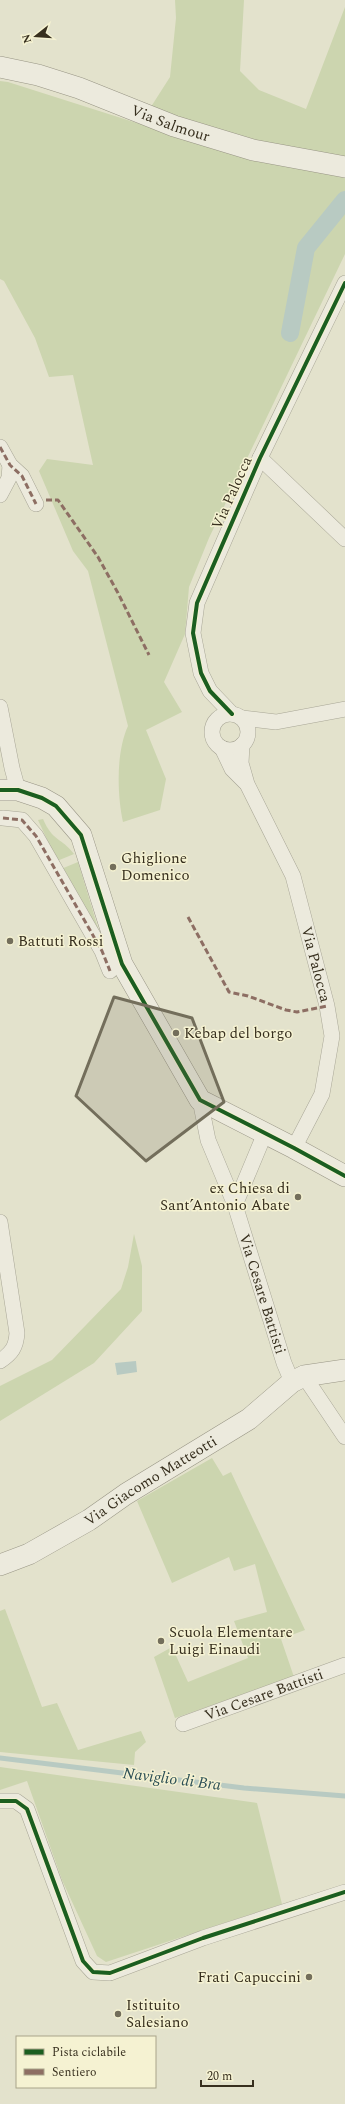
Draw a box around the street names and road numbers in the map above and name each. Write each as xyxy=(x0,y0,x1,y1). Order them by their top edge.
street label: Via Salmour xyxy=(128,98,213,148)
street label: Via Palocca xyxy=(206,452,259,533)
street label: Via Palocca xyxy=(295,924,337,1005)
street label: Via Cesare Battisti xyxy=(233,1231,292,1357)
street label: Via Giacomo Matteotti xyxy=(79,1430,221,1532)
street label: Via Cesare Battisti xyxy=(201,1662,326,1727)

